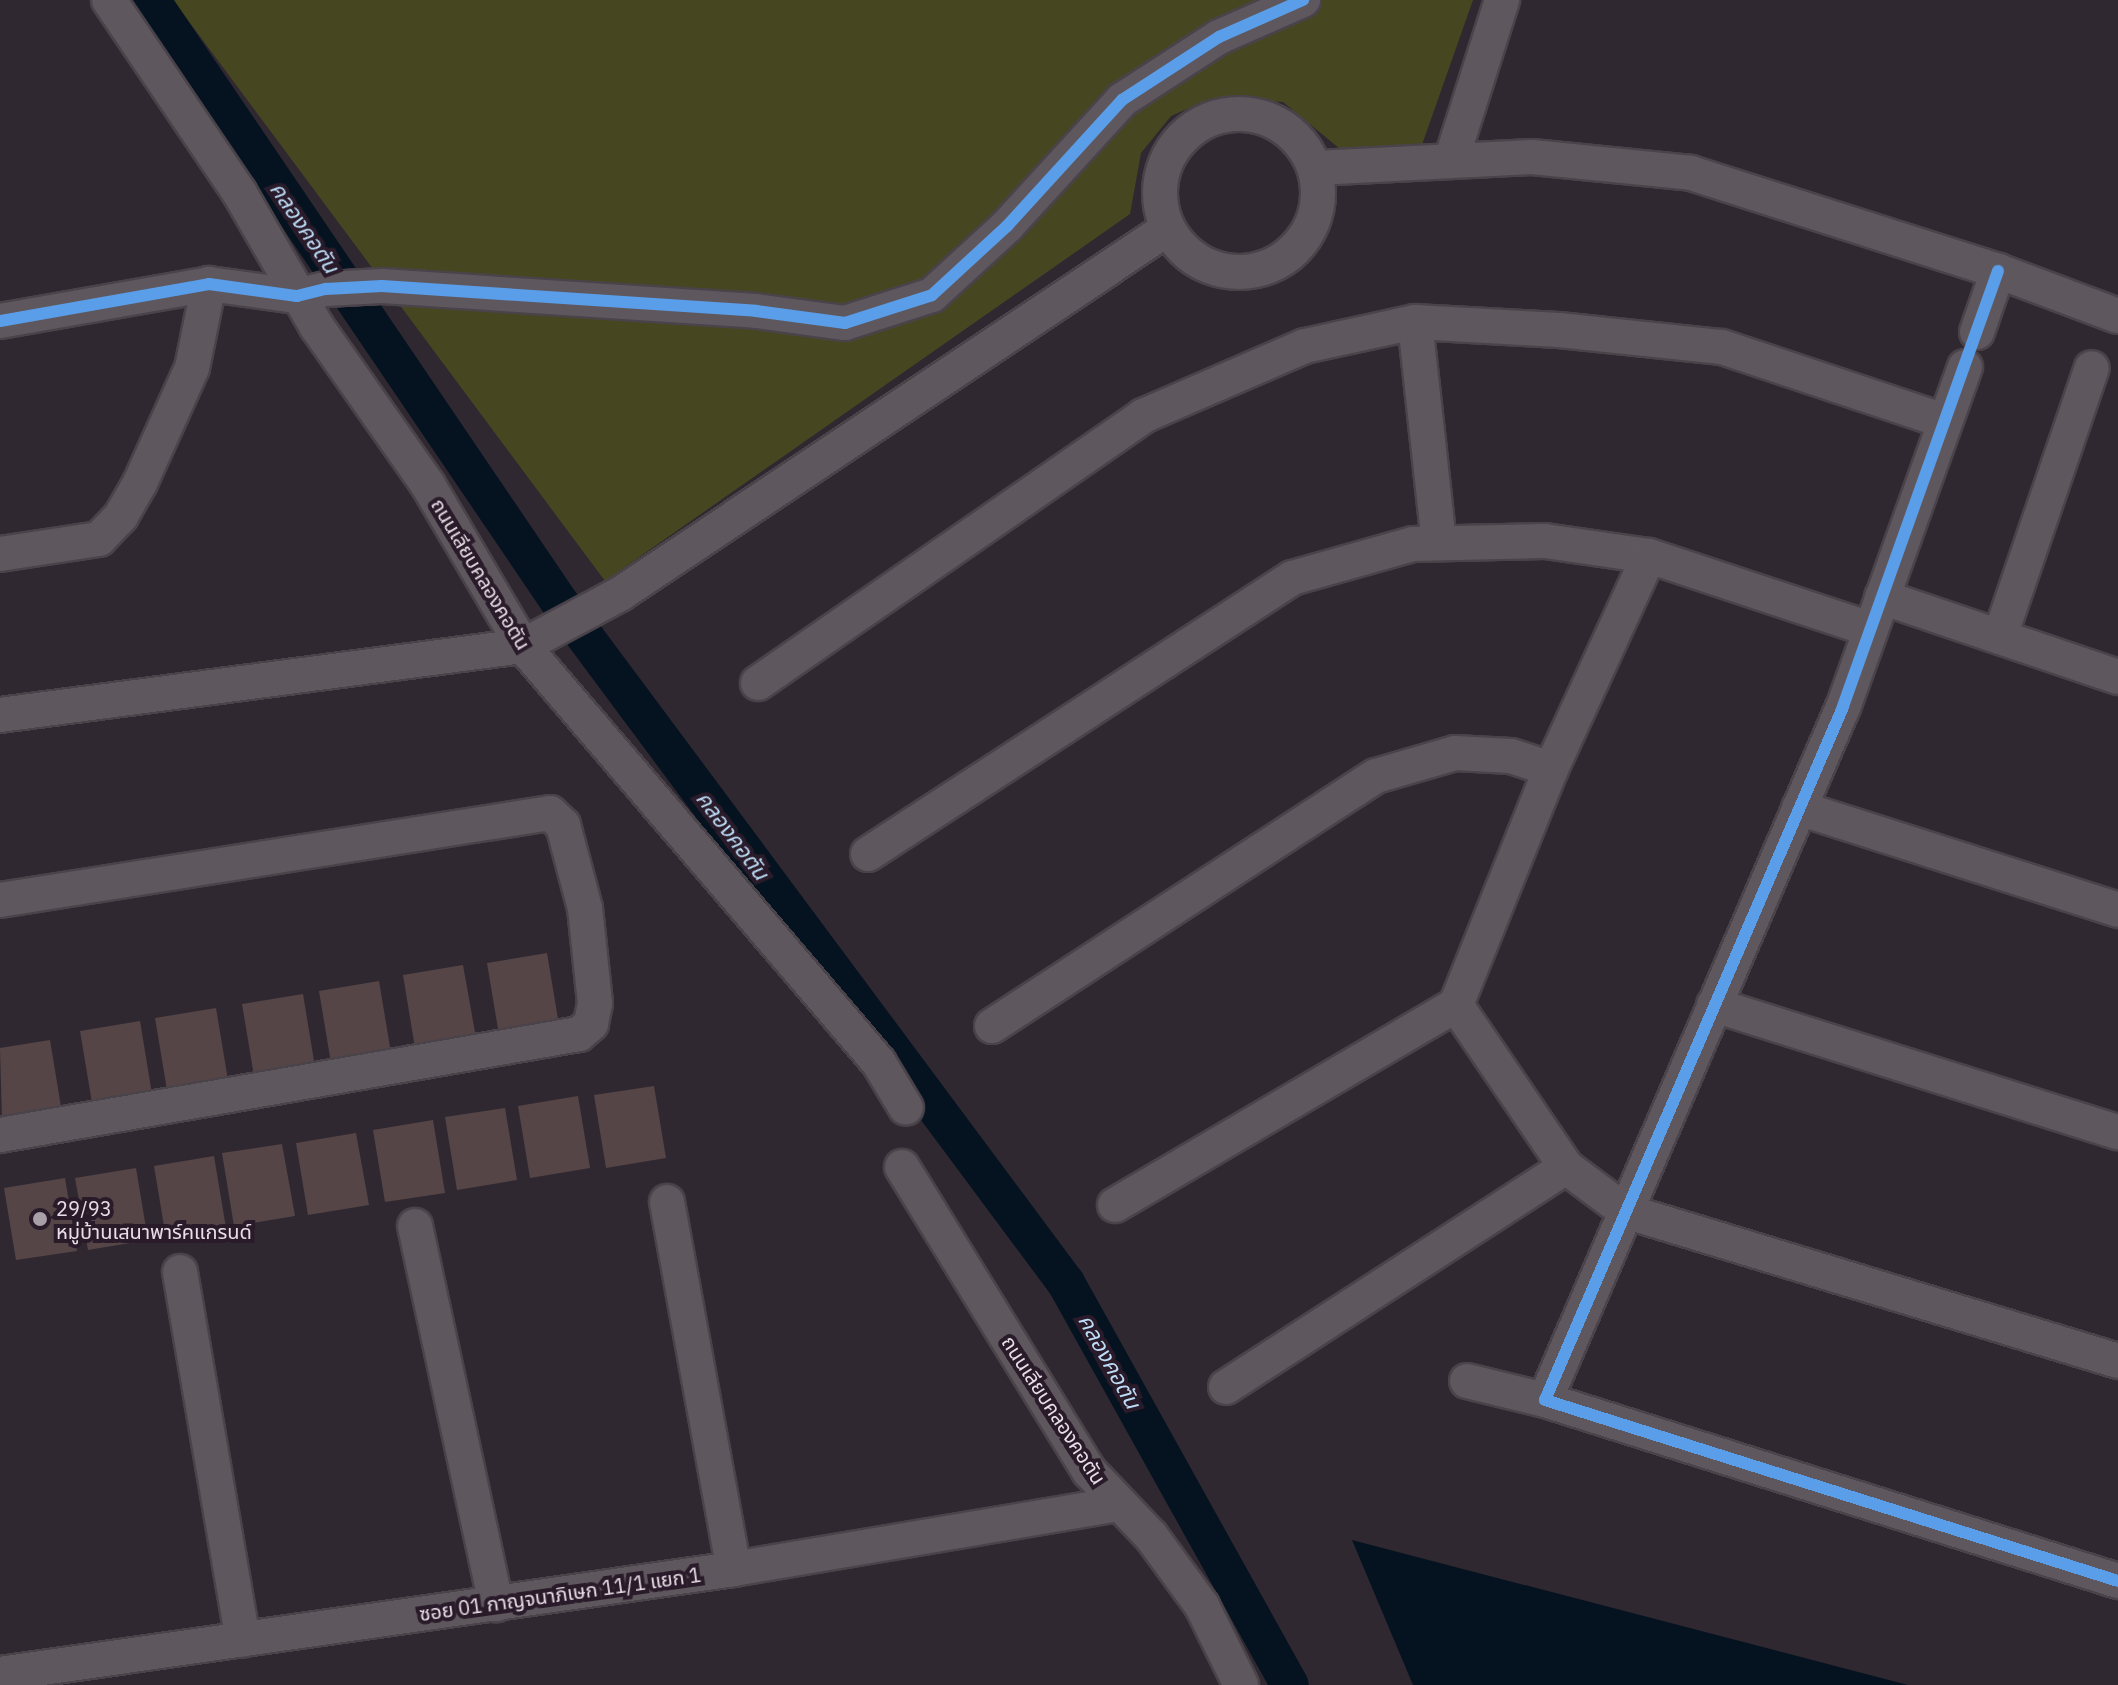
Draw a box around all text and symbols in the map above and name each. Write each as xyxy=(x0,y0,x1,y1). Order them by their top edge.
water label: คลองคอตัน xyxy=(265,176,345,278)
street label: ถนนเลียบคลองคอตัน xyxy=(426,494,536,654)
water label: คลองคอตัน xyxy=(691,785,775,885)
place label: 29/93 หมู่บ้านเสนาพาร์คแกรนด์ xyxy=(56,1196,252,1243)
marker: 29/93 หมู่บ้านเสนาพาร์คแกรนด์ xyxy=(31,1210,49,1228)
water label: คลองคอตัน xyxy=(1073,1309,1147,1413)
street label: ถนนเลียบคลองคอตัน xyxy=(997,1331,1111,1489)
street label: ซอย 01 กาญจนาภิเษก 11/1 แยก 1 xyxy=(418,1562,702,1626)

